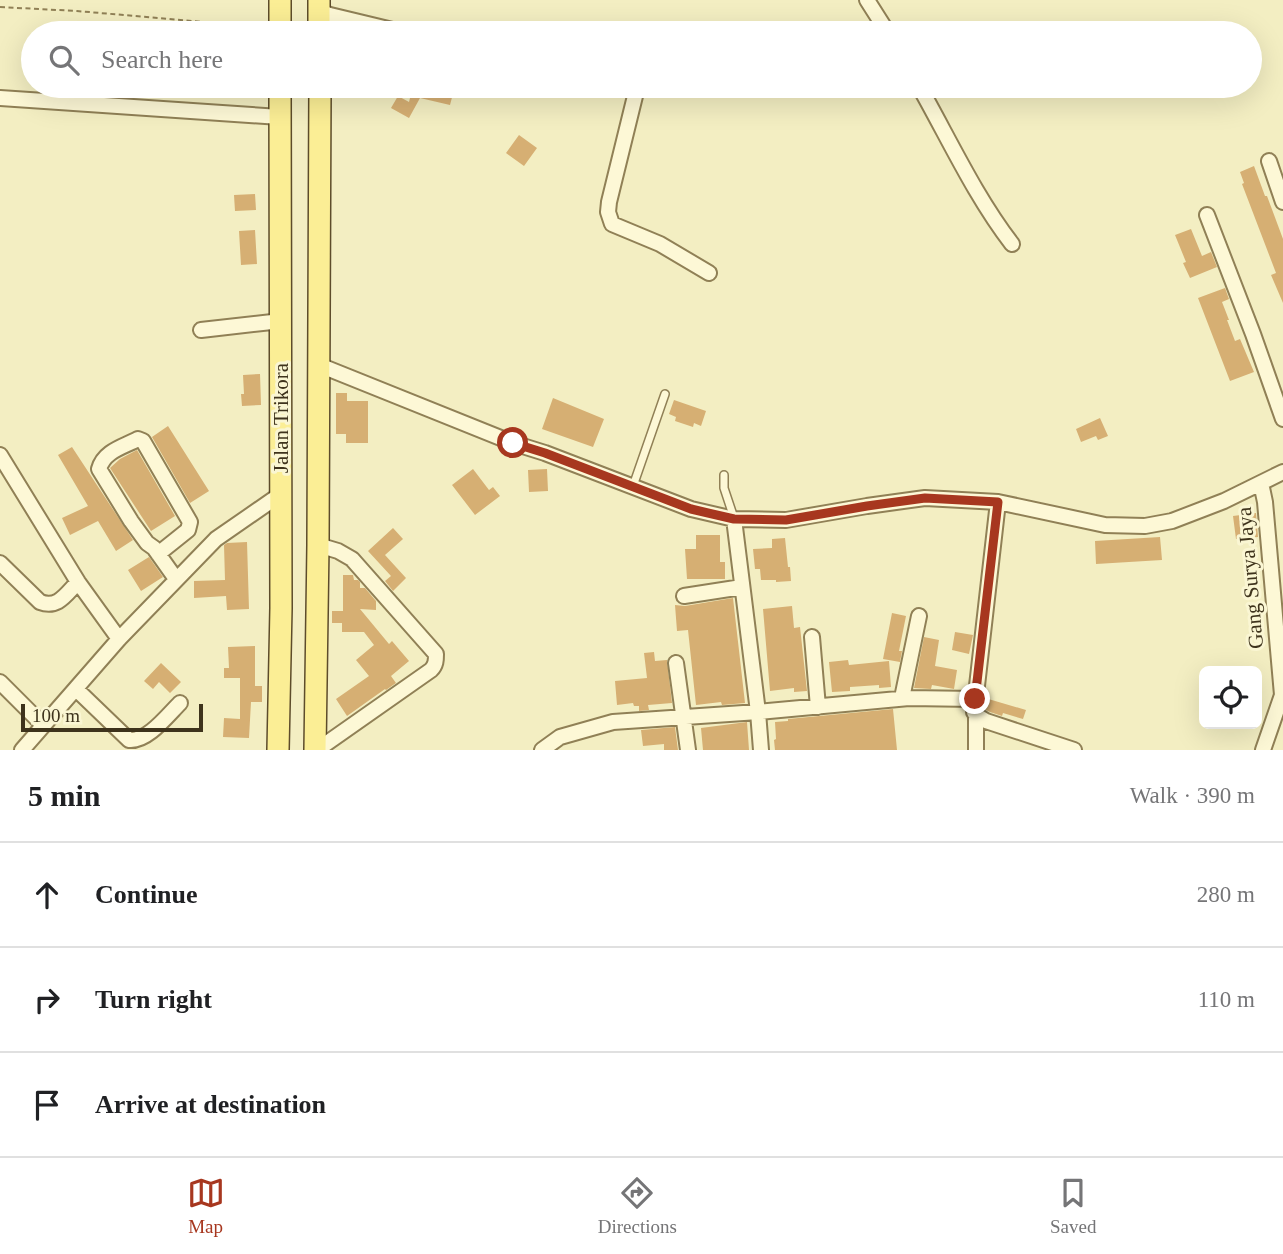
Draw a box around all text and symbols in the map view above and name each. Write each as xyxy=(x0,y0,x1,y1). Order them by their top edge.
search box xyxy=(21,21,1262,98)
icon: search xyxy=(45,41,83,79)
text: Search here xyxy=(101,45,223,74)
street label: Jalan Trikora xyxy=(269,362,293,473)
route start xyxy=(497,427,528,458)
street label: Gang Surya Jaya xyxy=(1232,505,1268,650)
map controls xyxy=(1199,666,1262,729)
button: locate xyxy=(1199,666,1262,729)
route end xyxy=(959,683,990,714)
scale bar xyxy=(21,701,203,733)
text: 100 m xyxy=(32,705,80,726)
text: 5 min xyxy=(28,779,101,812)
text: Walk · 390 m xyxy=(1130,783,1255,808)
icon: ahead xyxy=(28,876,66,914)
text: Continue xyxy=(95,880,198,909)
text: 280 m xyxy=(1197,882,1255,907)
icon: right xyxy=(28,981,66,1019)
text: Turn right xyxy=(95,985,212,1014)
text: 110 m xyxy=(1198,987,1255,1012)
icon: arrive xyxy=(28,1086,66,1124)
text: Arrive at destination xyxy=(95,1090,326,1119)
tab: Map xyxy=(187,1174,225,1238)
tab: Directions xyxy=(598,1174,677,1238)
tab: Saved xyxy=(1050,1174,1096,1238)

